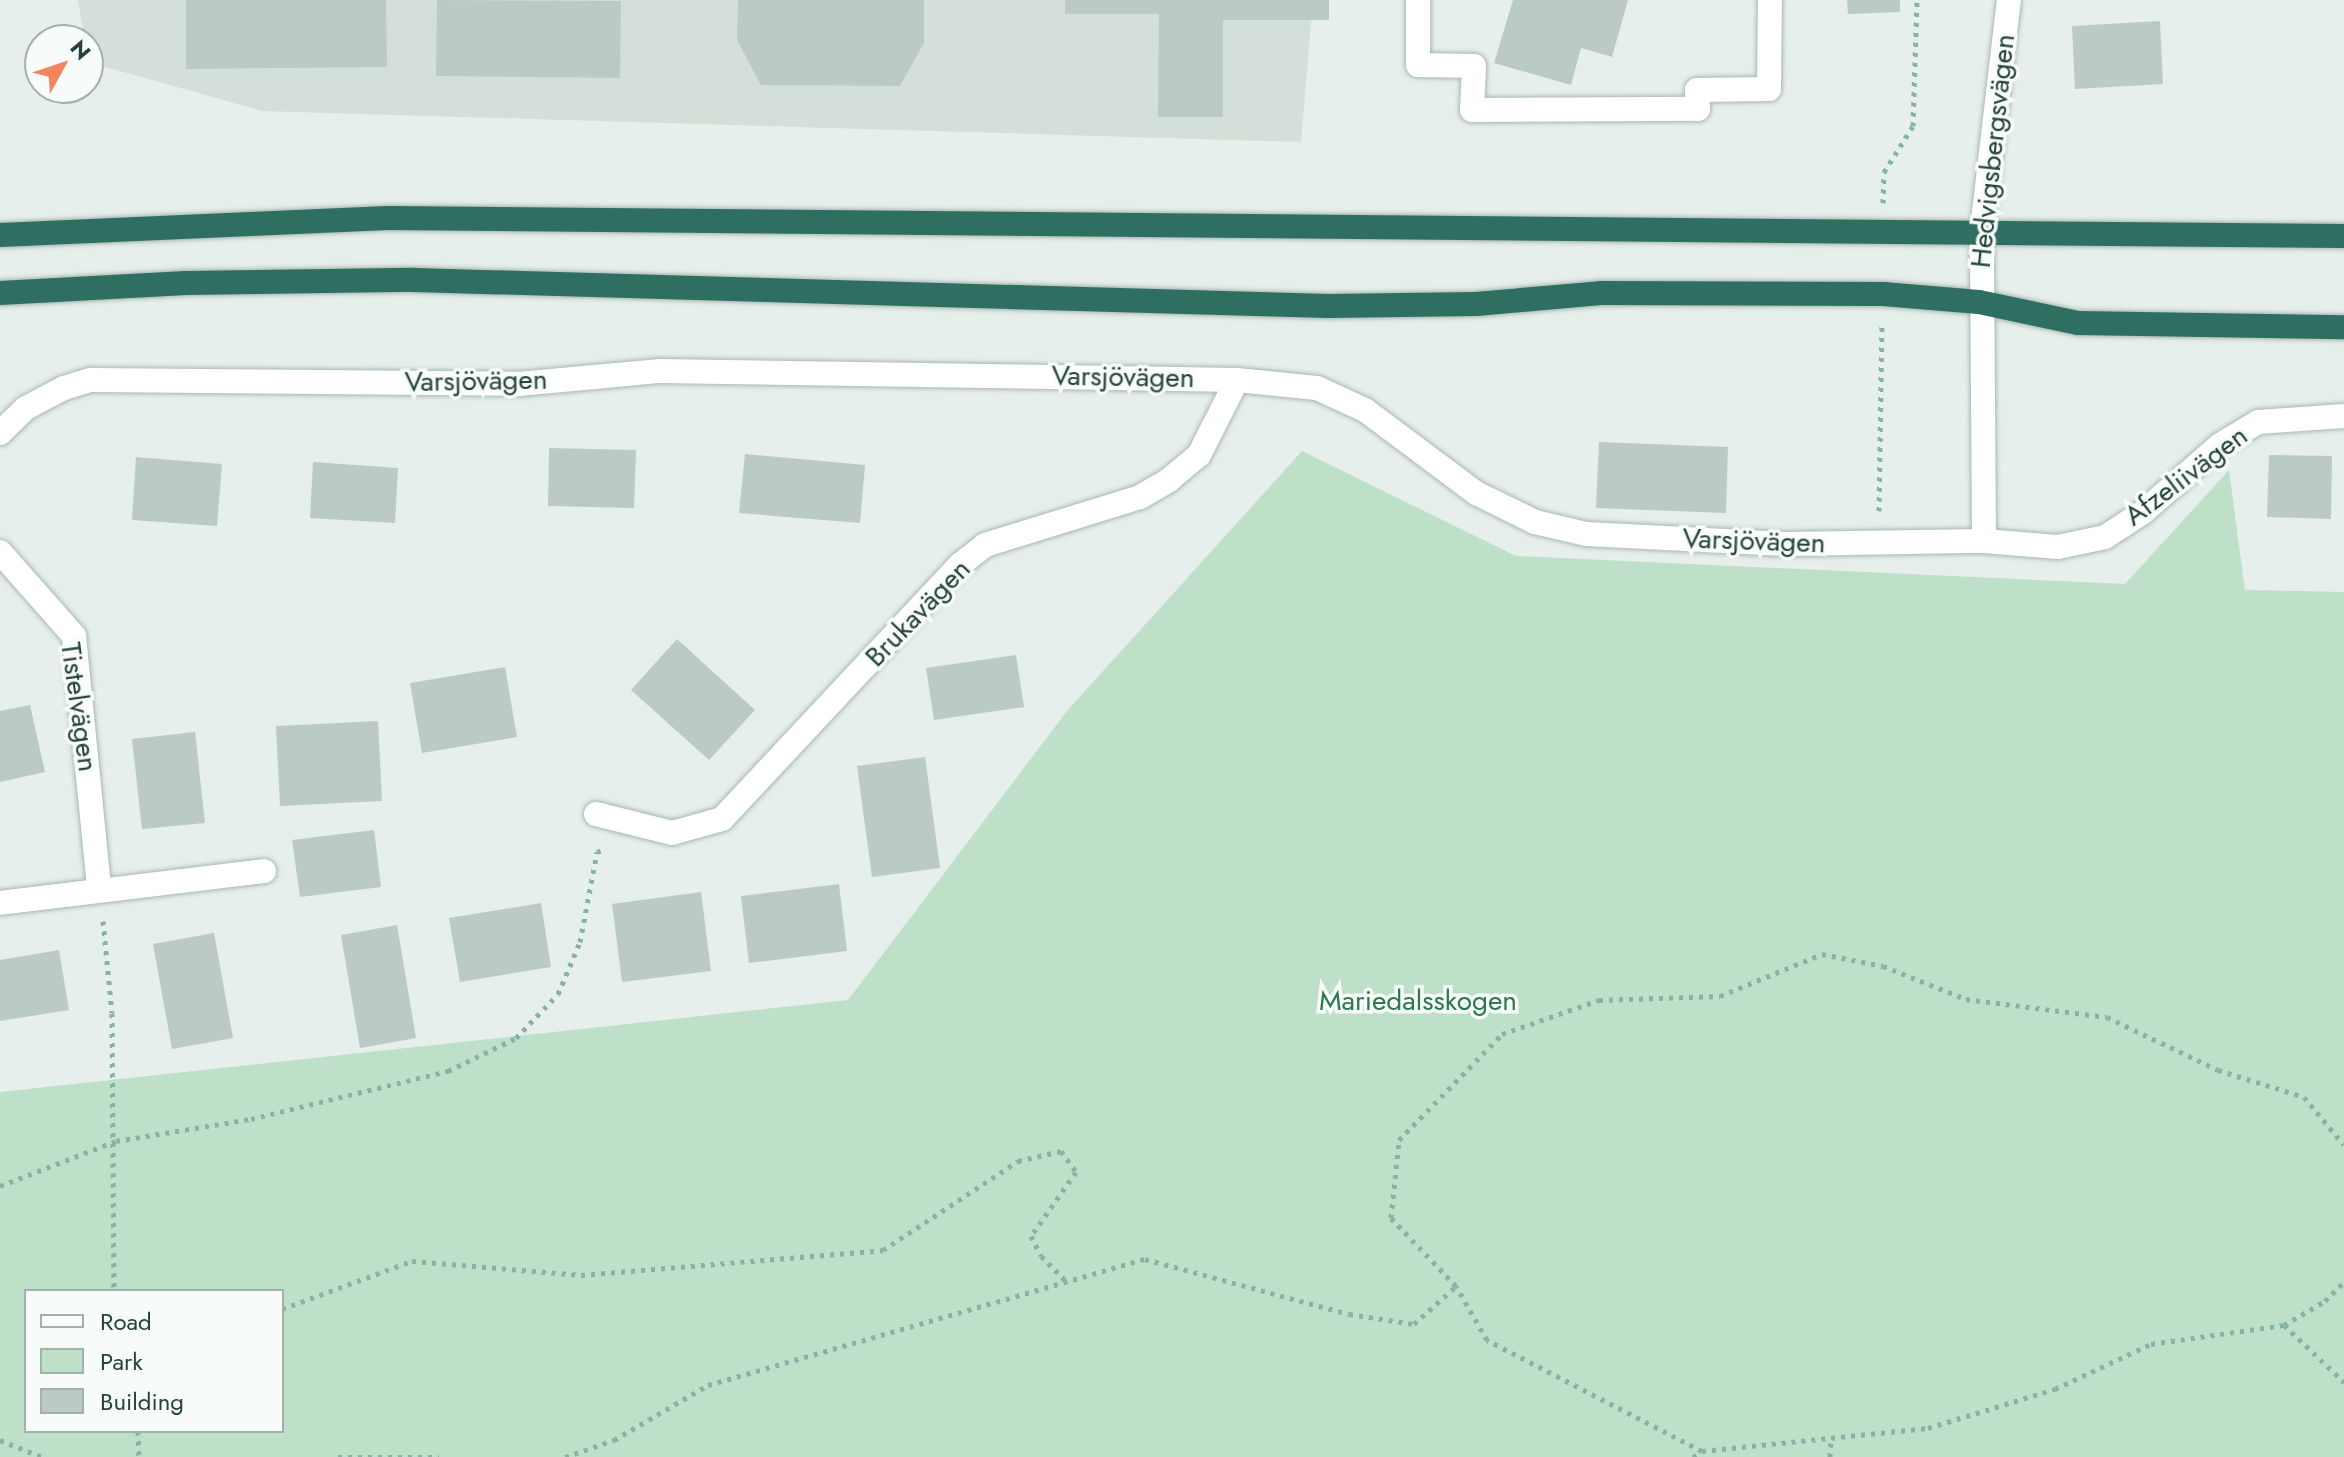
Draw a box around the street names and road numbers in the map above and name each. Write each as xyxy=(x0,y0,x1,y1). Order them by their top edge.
street label: Hedvigsbergsvägen xyxy=(1964,32,2022,270)
street label: Varsjövägen xyxy=(1051,359,1195,395)
street label: Varsjövägen xyxy=(404,363,548,399)
street label: Afzeliivägen xyxy=(2118,419,2254,533)
street label: Varsjövägen xyxy=(1682,522,1826,560)
street label: Brukavägen xyxy=(858,552,978,674)
street label: Tistelvägen xyxy=(53,640,105,774)

